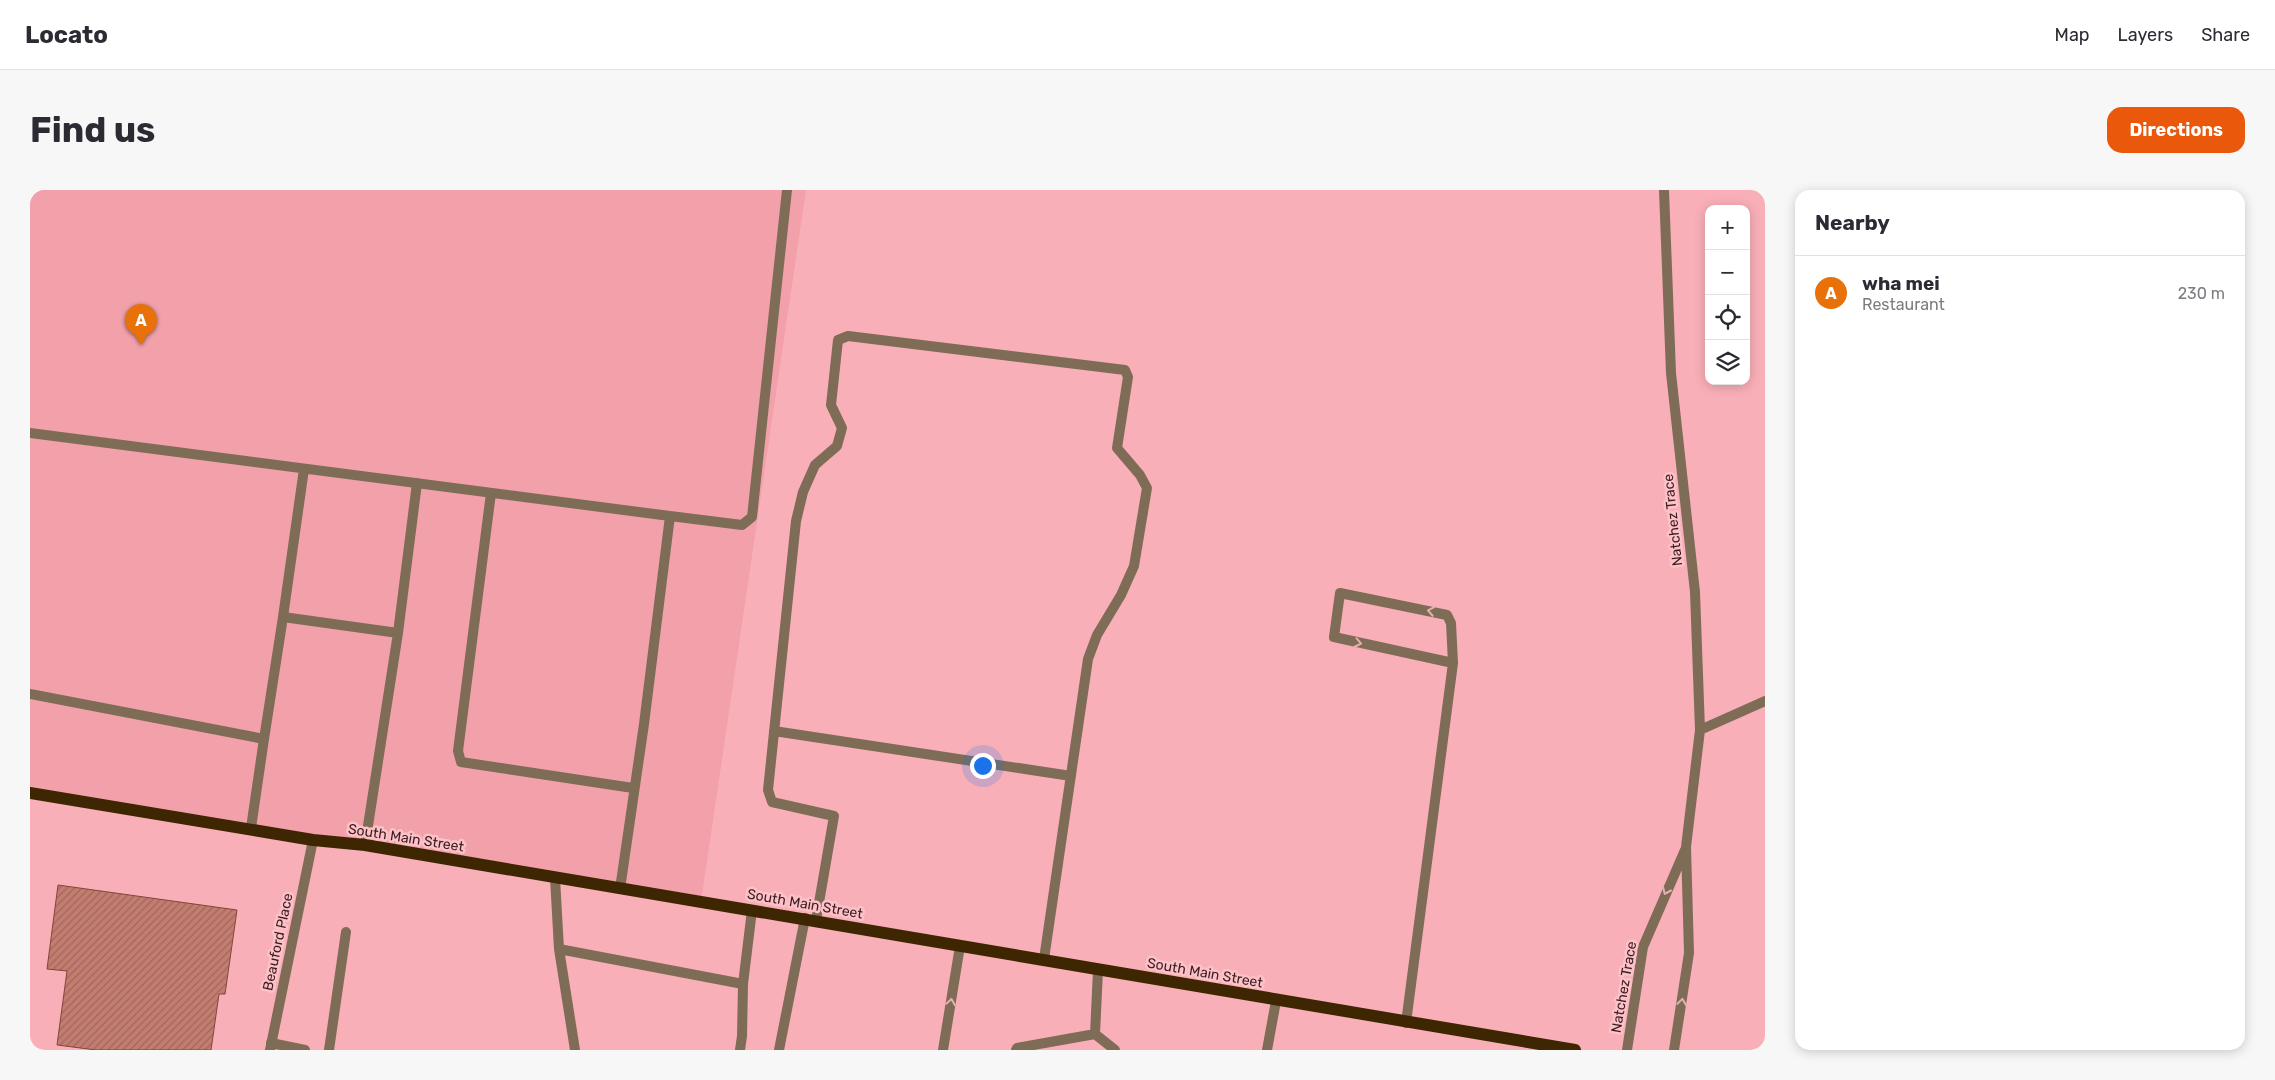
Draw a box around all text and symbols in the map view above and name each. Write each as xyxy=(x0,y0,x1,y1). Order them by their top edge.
text: Locato xyxy=(25,21,108,49)
text: Map xyxy=(2055,24,2090,46)
text: Layers xyxy=(2118,24,2173,46)
text: Share xyxy=(2201,24,2250,46)
button: Directions xyxy=(2107,107,2245,153)
text: Find us xyxy=(30,109,155,151)
map controls xyxy=(1705,205,1750,385)
button: + xyxy=(1705,205,1750,250)
text: Nearby xyxy=(1815,210,1890,235)
button: − xyxy=(1705,250,1750,295)
text: wha mei xyxy=(1862,272,1940,295)
text: A xyxy=(1825,284,1837,303)
text: 230 m xyxy=(2178,284,2225,303)
button: locate xyxy=(1705,295,1750,340)
text: Restaurant xyxy=(1862,295,1945,314)
pin: A xyxy=(125,304,157,345)
button: layers xyxy=(1705,340,1750,385)
street label: Natchez Trace xyxy=(1660,473,1686,567)
one-way arrow xyxy=(1427,607,1435,617)
one-way arrow xyxy=(1354,637,1362,648)
your location xyxy=(970,753,996,779)
street label: South Main Street xyxy=(347,820,466,856)
street label: South Main Street xyxy=(746,885,865,923)
one-way arrow xyxy=(1661,886,1672,895)
street label: Beauford Place xyxy=(259,892,297,992)
street label: Natchez Trace xyxy=(1608,940,1640,1034)
street label: South Main Street xyxy=(1146,954,1265,992)
one-way arrow xyxy=(945,997,955,1006)
one-way arrow xyxy=(1677,998,1687,1006)

